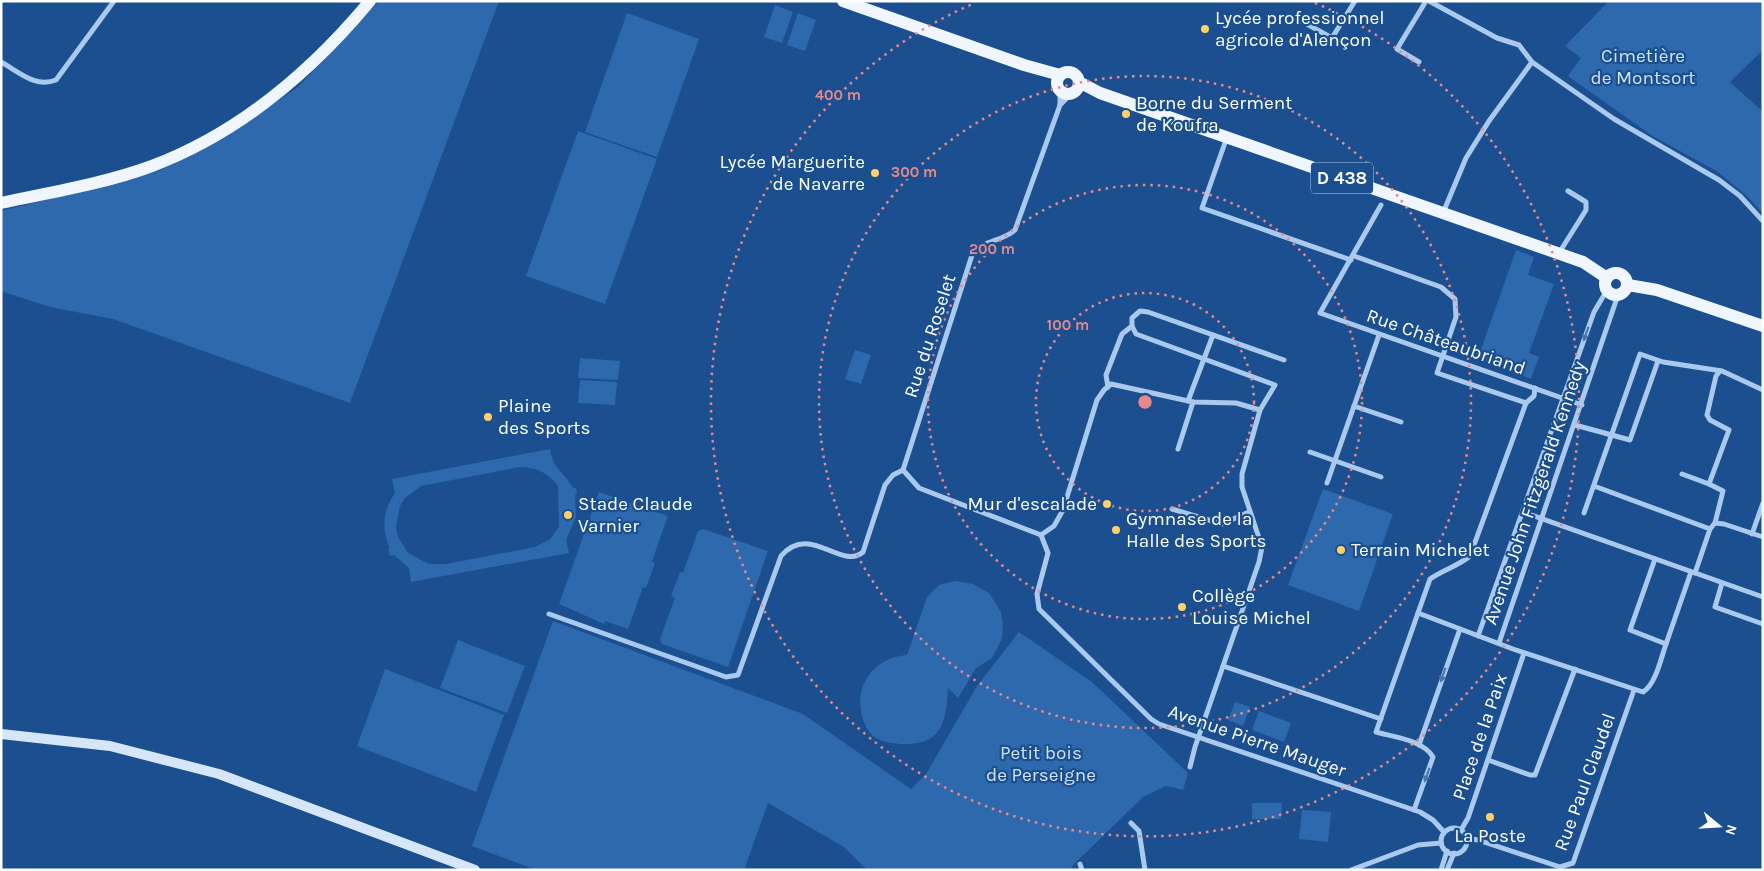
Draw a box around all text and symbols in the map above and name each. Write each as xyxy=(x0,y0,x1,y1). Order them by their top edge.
place label: Lycée professionnel agricole d'Alençon xyxy=(1215,7,1385,51)
marker: Lycée professionnel agricole d'Alençon xyxy=(1199,23,1211,35)
park label: Cimetière de Montsort xyxy=(1591,45,1696,89)
text: 400 m xyxy=(815,86,861,104)
place label: Borne du Serment de Koufra xyxy=(1136,92,1292,136)
marker: Borne du Serment de Koufra xyxy=(1120,108,1132,120)
place label: Lycée Marguerite de Navarre xyxy=(719,151,865,195)
road number: D 438 xyxy=(1311,162,1373,194)
text: 300 m xyxy=(891,163,937,181)
marker: Lycée Marguerite de Navarre xyxy=(869,167,881,179)
text: 200 m xyxy=(969,240,1015,258)
street label: Rue du Roselet xyxy=(900,271,960,401)
street label: Rue Châteaubriand xyxy=(1364,304,1528,380)
text: 100 m xyxy=(1047,316,1089,334)
one-way arrow xyxy=(1582,327,1590,342)
street label: Avenue John Fitzgerald Kennedy xyxy=(1479,358,1591,628)
centre of rings xyxy=(1136,393,1154,411)
place label: Plaine des Sports xyxy=(498,395,590,439)
marker: Plaine des Sports xyxy=(482,411,494,423)
place label: Stade Claude Varnier xyxy=(578,493,693,537)
place label: Mur d'escalade xyxy=(967,493,1097,515)
marker: Mur d'escalade xyxy=(1101,498,1113,510)
place label: Gymnase de la Halle des Sports xyxy=(1126,508,1267,552)
marker: Stade Claude Varnier xyxy=(562,509,574,521)
marker: Gymnase de la Halle des Sports xyxy=(1110,524,1122,536)
place label: Terrain Michelet xyxy=(1351,539,1490,561)
marker: Terrain Michelet xyxy=(1335,544,1347,556)
place label: Collège Louise Michel xyxy=(1192,585,1311,629)
marker: Collège Louise Michel xyxy=(1176,601,1188,613)
one-way arrow xyxy=(1439,668,1447,683)
street label: Place de la Paix xyxy=(1448,670,1512,803)
street label: Avenue Pierre Mauger xyxy=(1165,700,1349,782)
street label: Rue Paul Claudel xyxy=(1550,710,1620,854)
park label: Petit bois de Perseigne xyxy=(986,742,1096,786)
one-way arrow xyxy=(1423,767,1430,782)
north arrow xyxy=(1694,801,1744,851)
marker: La Poste xyxy=(1484,811,1496,823)
text: N xyxy=(1721,822,1741,837)
place label: La Poste xyxy=(1454,825,1526,847)

